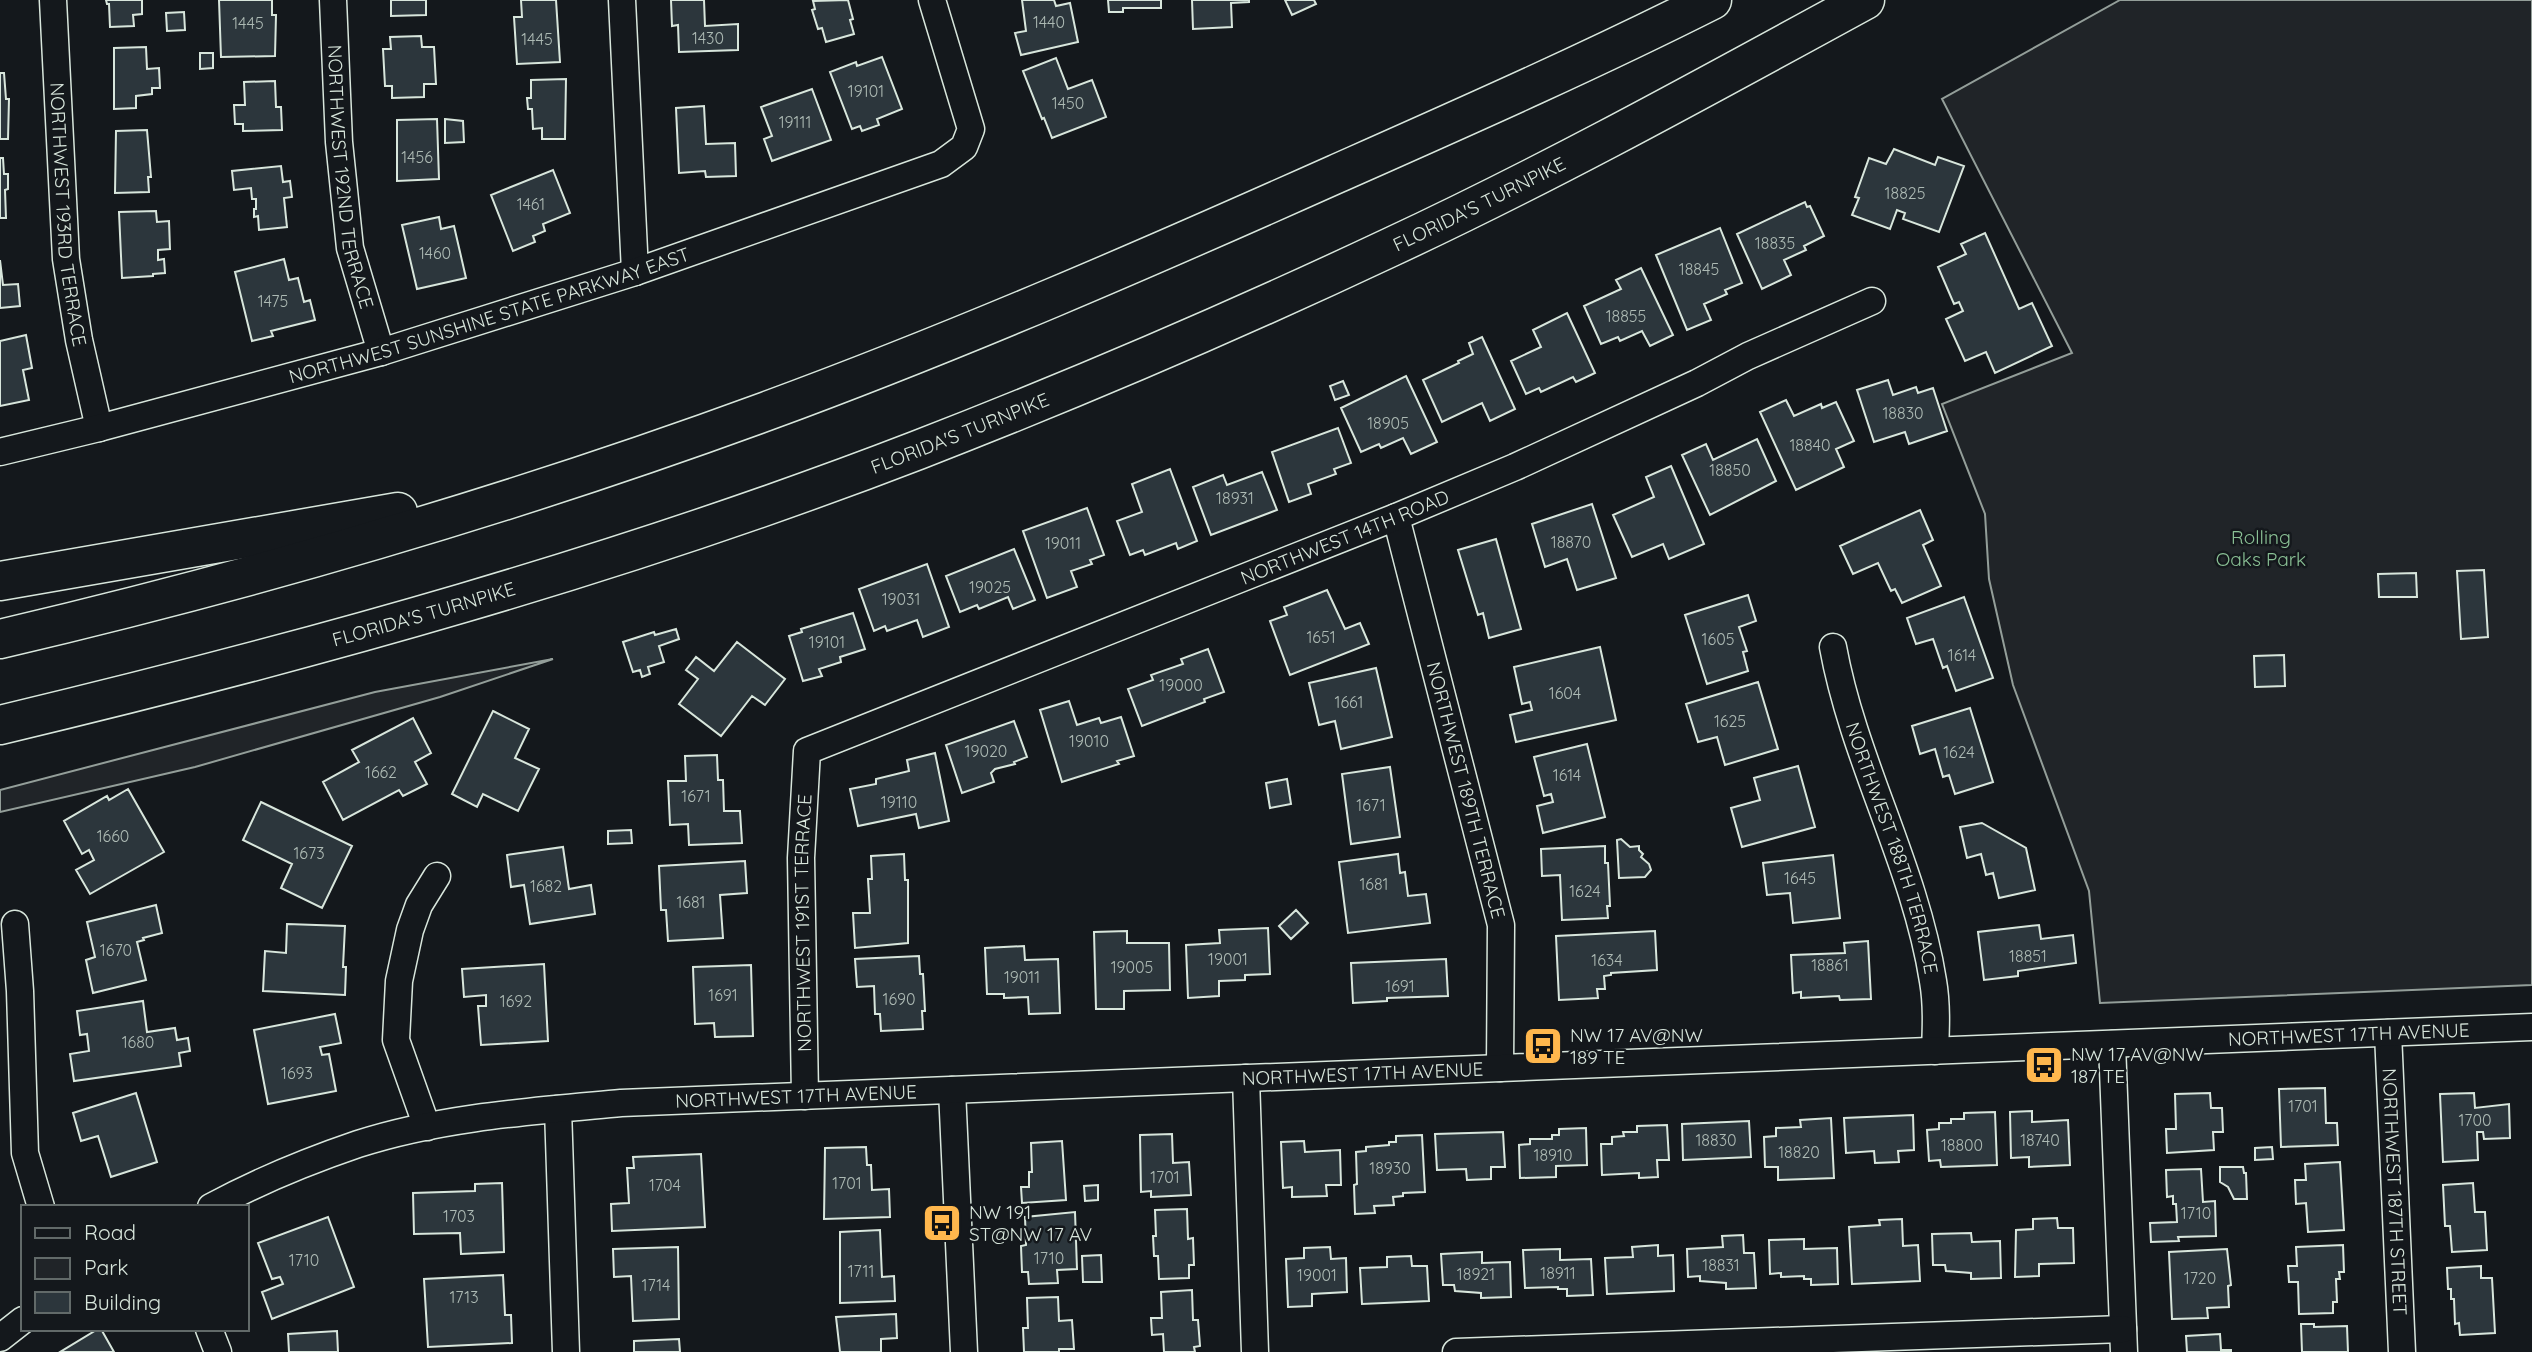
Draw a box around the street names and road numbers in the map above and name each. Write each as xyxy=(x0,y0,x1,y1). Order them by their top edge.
street label: NORTHWEST 192ND TERRACE xyxy=(323,44,379,311)
street label: NORTHWEST 193RD TERRACE xyxy=(45,82,92,349)
street label: FLORIDA'S TURNPIKE xyxy=(1389,151,1569,256)
street label: NORTHWEST SUNSHINE STATE PARKWAY EAST xyxy=(286,242,693,388)
street label: FLORIDA'S TURNPIKE xyxy=(867,387,1052,479)
street label: NORTHWEST 14TH ROAD xyxy=(1237,484,1453,590)
street label: FLORIDA'S TURNPIKE xyxy=(329,576,518,652)
street label: NORTHWEST 189TH TERRACE xyxy=(1422,659,1511,921)
street label: NORTHWEST 188TH TERRACE xyxy=(1841,719,1944,976)
street label: NORTHWEST 191ST TERRACE xyxy=(789,794,817,1052)
street label: NORTHWEST 17TH AVENUE xyxy=(2227,1017,2470,1051)
street label: NORTHWEST 17TH AVENUE xyxy=(1241,1057,1484,1090)
street label: NORTHWEST 187TH STREET xyxy=(2378,1068,2412,1316)
street label: NORTHWEST 17TH AVENUE xyxy=(675,1079,917,1113)

